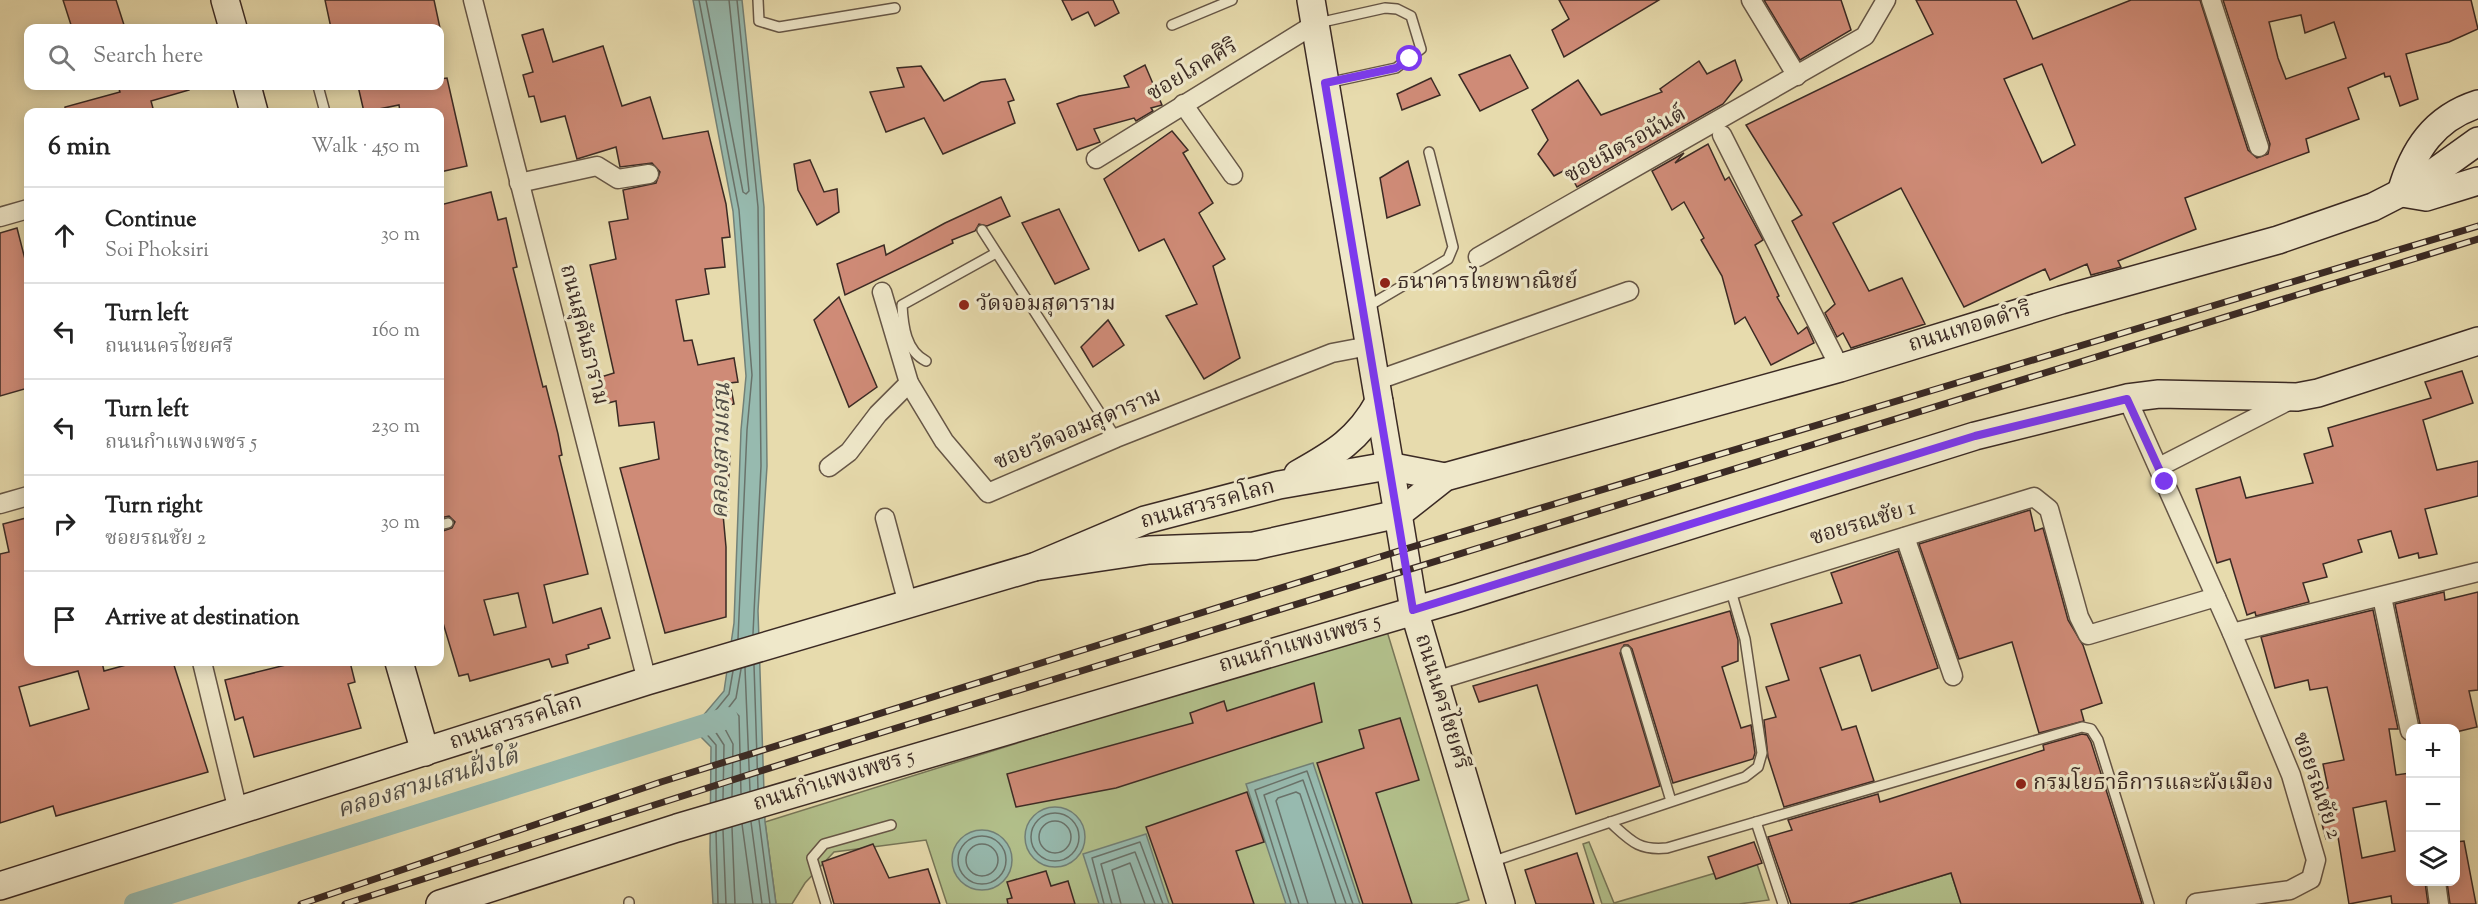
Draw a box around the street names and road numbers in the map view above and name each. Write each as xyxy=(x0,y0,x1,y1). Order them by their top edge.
street label: ซอยโภคศิริ xyxy=(1141,30,1245,111)
street label: ซอยมิตรอนันต์ xyxy=(1559,99,1693,193)
street label: ถนนสุคันธาราม xyxy=(550,261,616,409)
street label: ถนนเทอดดำริ xyxy=(1905,294,2035,362)
street label: ซอยวัดจอมสุดาราม xyxy=(989,380,1167,480)
street label: ถนนสวรรคโลก xyxy=(1137,471,1279,538)
street label: ซอยรณชัย 1 xyxy=(1806,493,1920,555)
street label: ถนนกำแพงเพชร 5 xyxy=(1215,605,1385,682)
street label: ถนนนครไชยศรี xyxy=(1405,630,1478,774)
street label: ถนนสวรรคโลก xyxy=(445,685,587,760)
street label: ซอยรณชัย 2 xyxy=(2283,728,2349,844)
street label: ถนนกำแพงเพชร 5 xyxy=(749,741,919,821)

